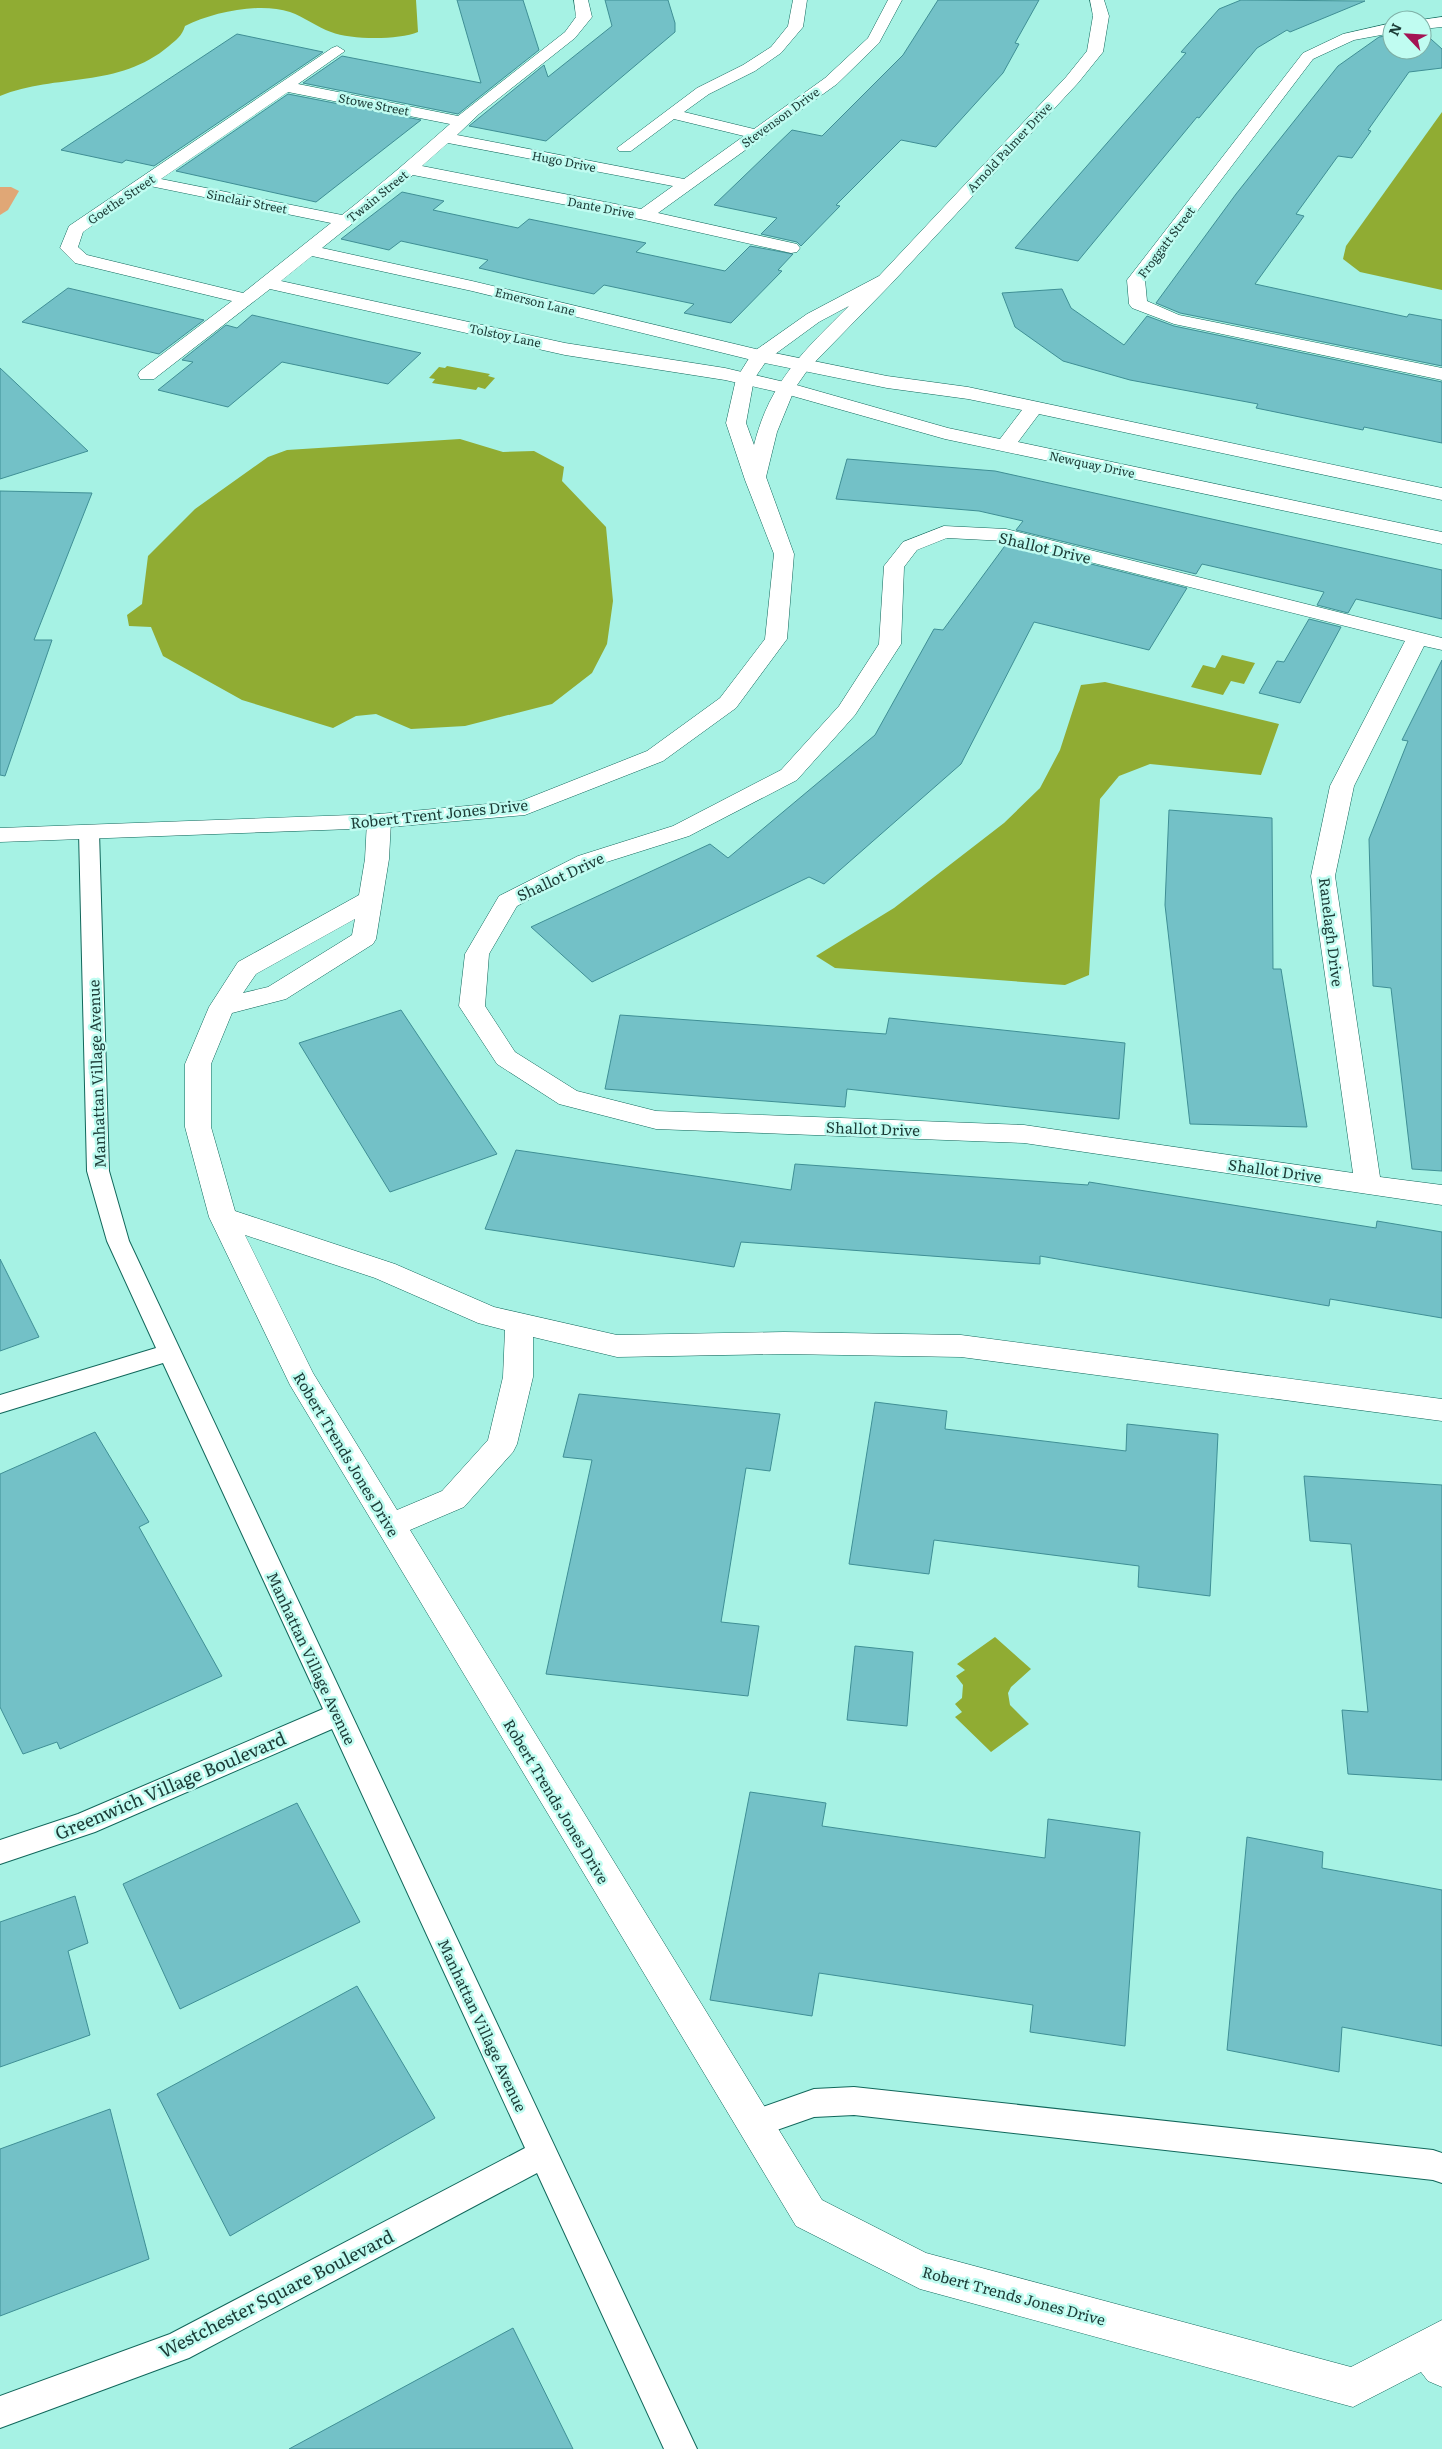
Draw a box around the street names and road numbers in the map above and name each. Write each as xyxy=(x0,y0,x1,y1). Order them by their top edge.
street label: Stevenson Drive xyxy=(737,82,823,152)
street label: Stowe Street xyxy=(337,88,411,120)
street label: Arnold Palmer Drive xyxy=(962,98,1056,196)
street label: Hugo Drive xyxy=(530,146,598,176)
street label: Twain Street xyxy=(343,166,412,226)
street label: Goethe Street xyxy=(84,170,158,228)
street label: Sinclair Street xyxy=(205,184,289,218)
street label: Dante Drive xyxy=(566,192,636,222)
street label: Froggatt Street xyxy=(1133,202,1199,282)
street label: Emerson Lane xyxy=(493,282,577,320)
street label: Tolstoy Lane xyxy=(467,319,543,351)
street label: Newquay Drive xyxy=(1048,446,1136,482)
street label: Shallot Drive xyxy=(997,525,1094,569)
street label: Robert Trent Jones Drive xyxy=(349,792,529,834)
street label: Shallot Drive xyxy=(513,846,608,906)
street label: Ranelagh Drive xyxy=(1314,876,1350,988)
street label: Manhattan Village Avenue xyxy=(81,979,111,1169)
street label: Shallot Drive xyxy=(826,1115,921,1141)
street label: Shallot Drive xyxy=(1227,1152,1323,1188)
street label: Robert Trends Jones Drive xyxy=(289,1367,406,1541)
street label: Manhattan Village Avenue xyxy=(262,1568,362,1748)
street label: Robert Trends Jones Drive xyxy=(499,1714,616,1888)
street label: Greenwich Village Boulevard xyxy=(50,1724,290,1846)
street label: Manhattan Village Avenue xyxy=(433,1935,533,2115)
street label: Westchester Square Boulevard xyxy=(154,2222,398,2364)
street label: Robert Trends Jones Drive xyxy=(920,2259,1108,2331)

